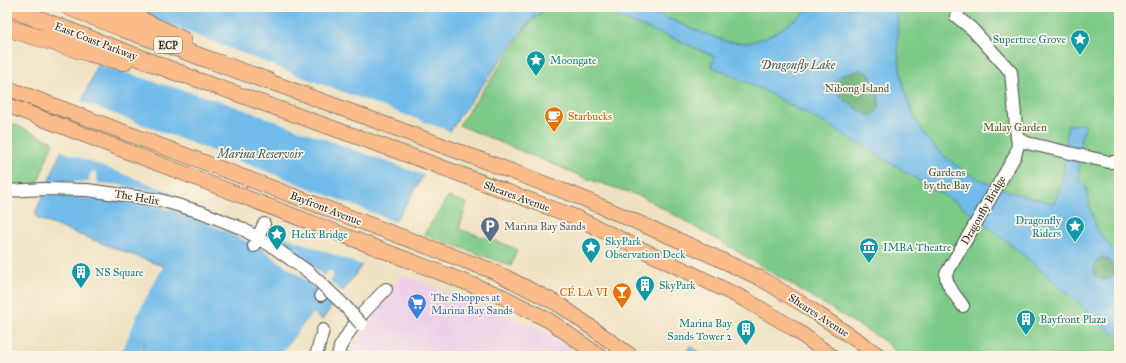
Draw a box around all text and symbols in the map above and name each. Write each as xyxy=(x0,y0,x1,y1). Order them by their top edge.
street label: East Coast Parkway xyxy=(53,20,140,64)
place icon: Supertree Grove xyxy=(1069,28,1091,56)
place label: Supertree Grove xyxy=(993,33,1066,46)
road number: ECP xyxy=(154,37,182,53)
place icon: Moongate xyxy=(525,49,547,77)
place label: Moongate xyxy=(550,54,597,67)
water label: Dragonfly Lake xyxy=(761,58,836,73)
park label: Nibong Island xyxy=(825,82,890,95)
cafe icon: Starbucks xyxy=(543,105,565,133)
place label: Starbucks xyxy=(568,110,612,123)
park label: Malay Garden xyxy=(983,121,1047,134)
water label: Marina Reservoir xyxy=(216,147,304,161)
park label: Gardens by the Bay xyxy=(924,166,971,192)
street label: Dragonfly Bridge xyxy=(958,173,1009,247)
street label: Sheares Avenue xyxy=(482,178,552,215)
street label: The Helix xyxy=(113,187,161,208)
street label: Bayfront Avenue xyxy=(288,189,364,228)
place label: Dragonfly Riders xyxy=(1015,214,1062,240)
parking icon: Marina Bay Sands xyxy=(479,215,501,243)
place icon: Dragonfly Riders xyxy=(1064,215,1086,243)
place label: Marina Bay Sands xyxy=(504,220,586,233)
place icon: Helix Bridge xyxy=(266,223,288,251)
place label: Helix Bridge xyxy=(291,228,348,241)
place label: SkyPark Observation Deck xyxy=(605,235,686,261)
place icon: SkyPark Observation Deck xyxy=(580,236,602,264)
museum icon: IMBA Theatre xyxy=(858,236,880,264)
place label: IMBA Theatre xyxy=(883,241,952,254)
building icon: NS Square xyxy=(70,261,92,289)
place label: NS Square xyxy=(95,266,144,280)
building icon: SkyPark xyxy=(634,274,656,302)
place label: SkyPark xyxy=(659,279,696,292)
bar icon: CÉ LA VI xyxy=(611,281,633,309)
place label: CÉ LA VI xyxy=(560,285,608,299)
place label: The Shoppes at Marina Bay Sands xyxy=(431,291,513,317)
street label: Sheares Avenue xyxy=(786,291,852,340)
supermarket icon: The Shoppes at Marina Bay Sands xyxy=(406,292,428,320)
building icon: Bayfront Plaza xyxy=(1015,308,1037,336)
place label: Bayfront Plaza xyxy=(1040,313,1107,326)
place label: Marina Bay Sands Tower 2 xyxy=(667,317,733,343)
building icon: Marina Bay Sands Tower 2 xyxy=(735,318,757,346)

